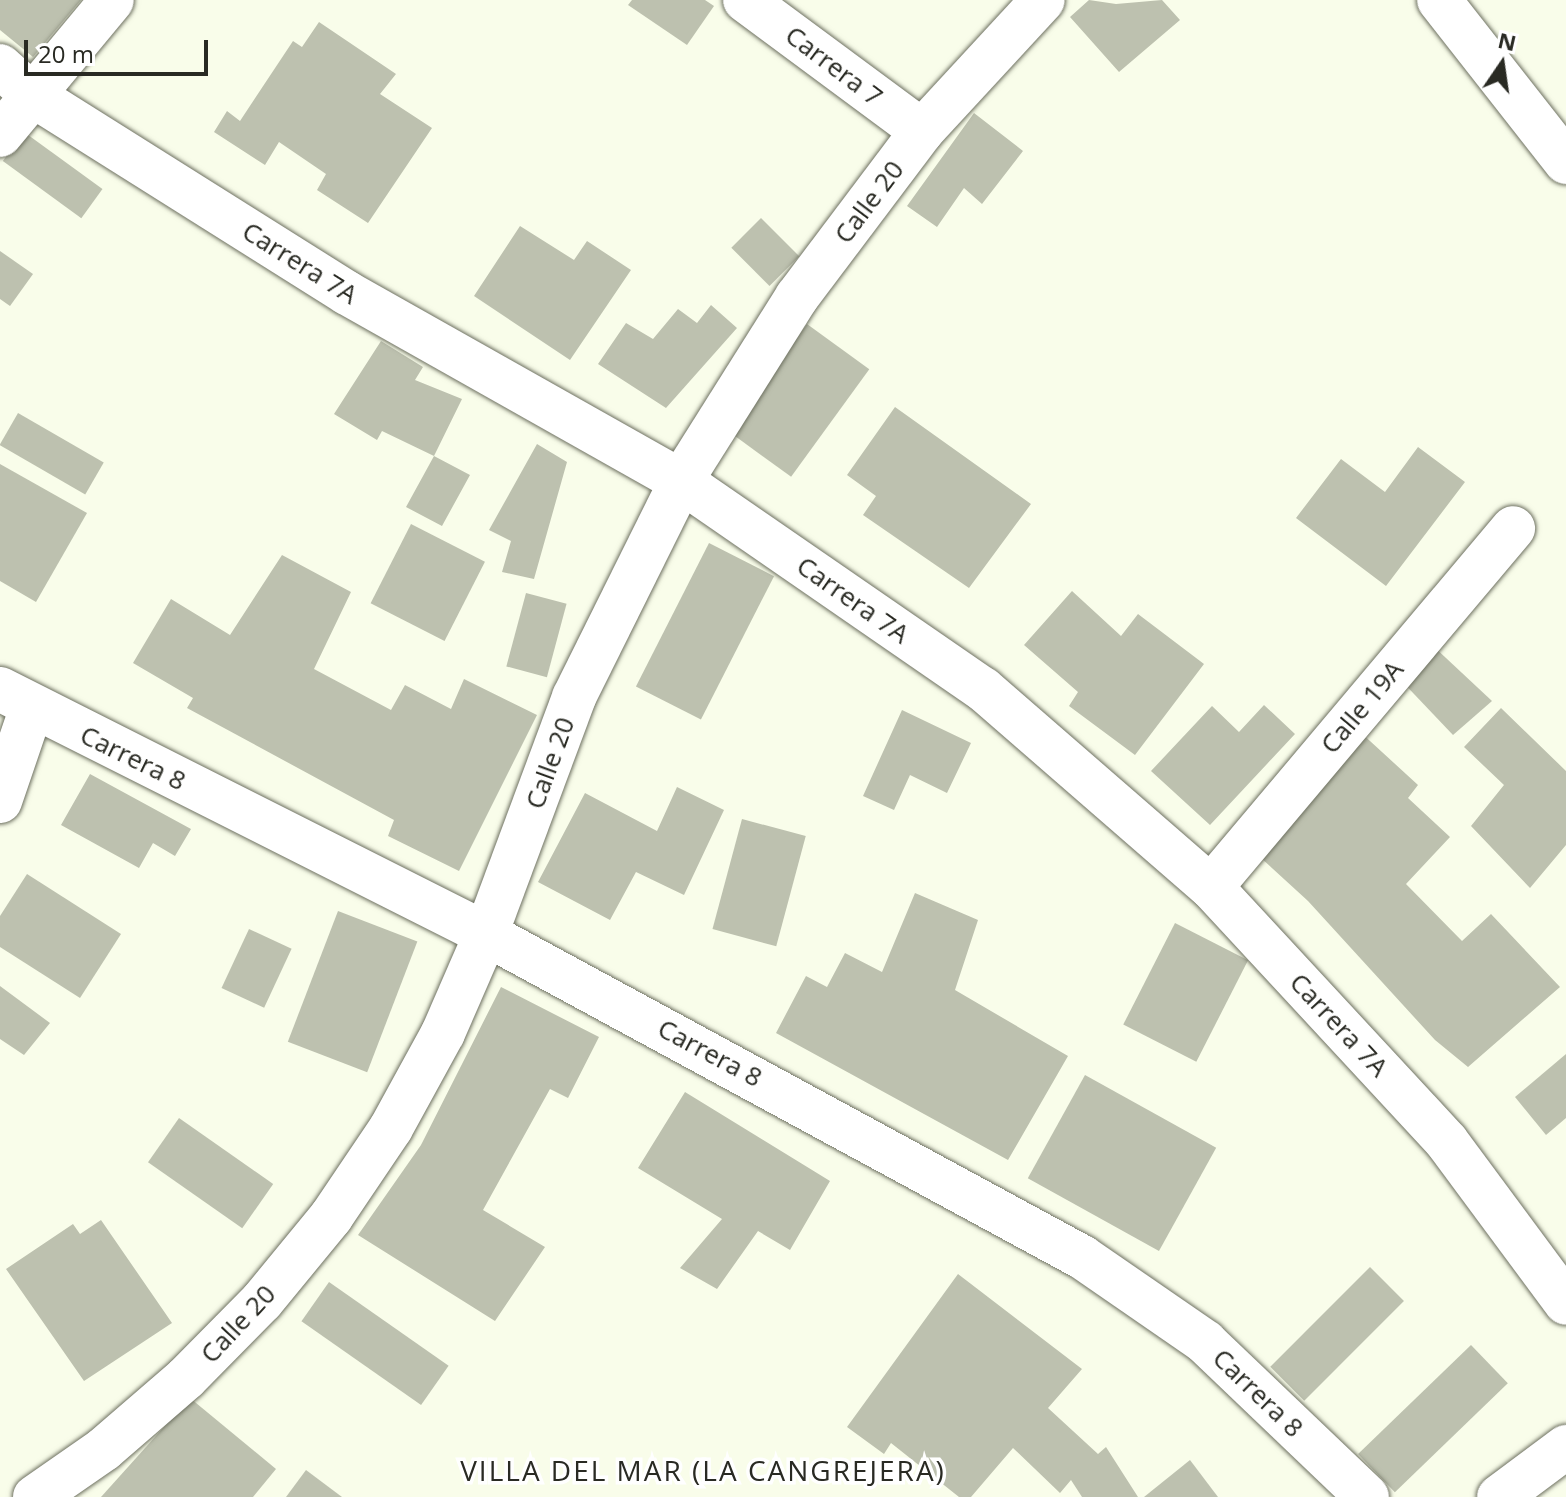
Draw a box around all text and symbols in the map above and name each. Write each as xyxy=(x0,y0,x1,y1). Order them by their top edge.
street label: Carrera 7 xyxy=(779,19,889,113)
scale bar xyxy=(28,24,212,74)
north arrow xyxy=(1462,24,1542,104)
text: N xyxy=(1495,24,1519,57)
text: 20 m xyxy=(38,37,94,70)
street label: Calle 20 xyxy=(828,155,910,249)
street label: Carrera 7A xyxy=(237,215,363,311)
street label: Carrera 7A xyxy=(791,550,915,650)
street label: Calle 19A xyxy=(1314,654,1410,760)
street label: Calle 20 xyxy=(519,713,581,813)
street label: Carrera 8 xyxy=(75,719,191,797)
street label: Carrera 7A xyxy=(1283,967,1395,1083)
street label: Carrera 8 xyxy=(653,1013,767,1093)
street label: Calle 20 xyxy=(194,1279,282,1369)
street label: Carrera 8 xyxy=(1206,1342,1310,1444)
district label: VILLA DEL MAR (LA CANGREJERA) xyxy=(460,1453,946,1487)

